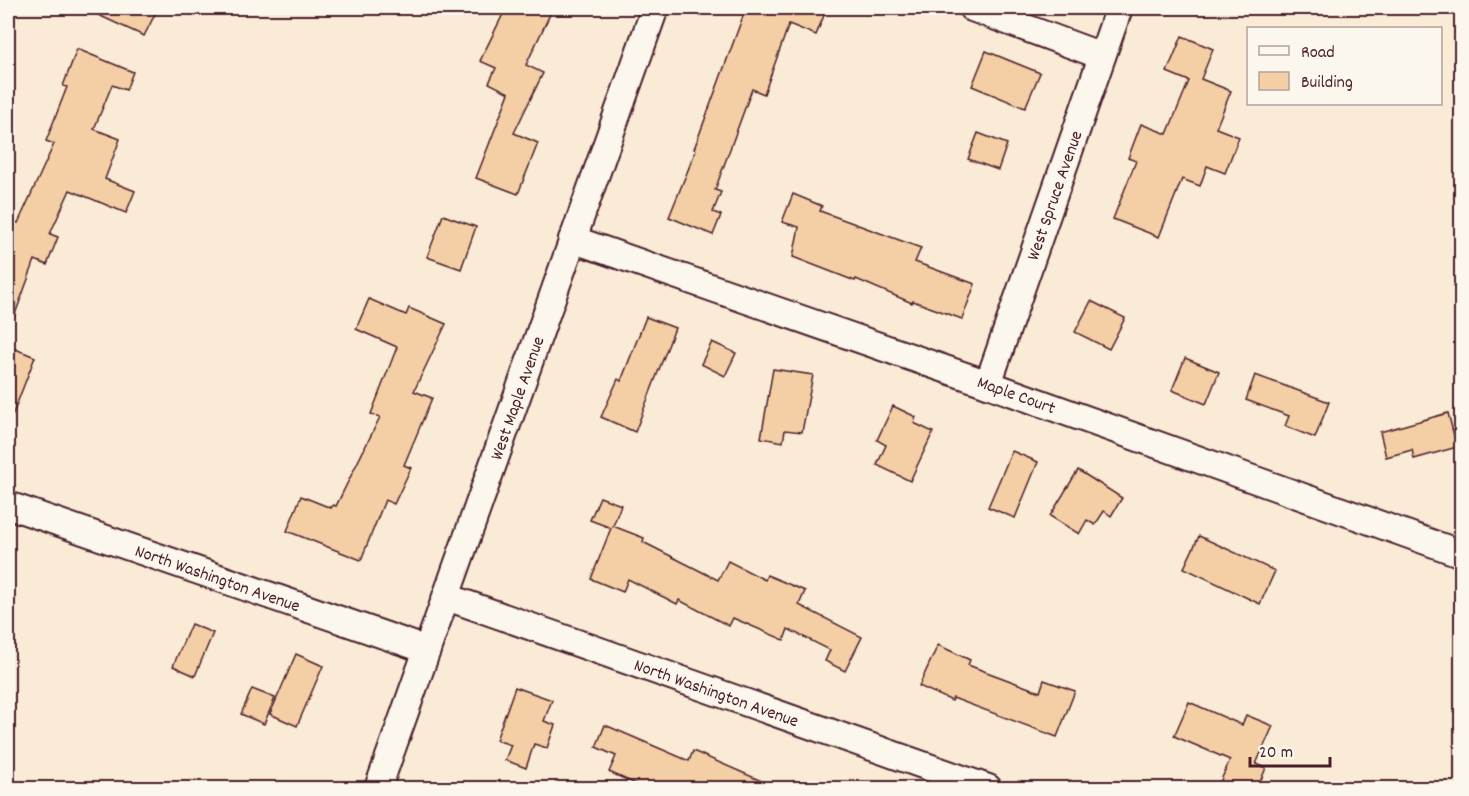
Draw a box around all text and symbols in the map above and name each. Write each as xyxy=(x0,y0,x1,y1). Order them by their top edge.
legend xyxy=(1247,27,1442,105)
text: Road xyxy=(1301,41,1335,66)
text: Building xyxy=(1301,71,1353,96)
street label: West Spruce Avenue xyxy=(1022,128,1090,264)
street label: West Maple Avenue xyxy=(485,333,552,464)
street label: Maple Court xyxy=(973,371,1059,422)
street label: North Washington Avenue xyxy=(131,540,303,620)
street label: North Washington Avenue xyxy=(630,654,802,735)
scale bar xyxy=(1250,730,1330,768)
text: 20 m xyxy=(1259,741,1293,766)

